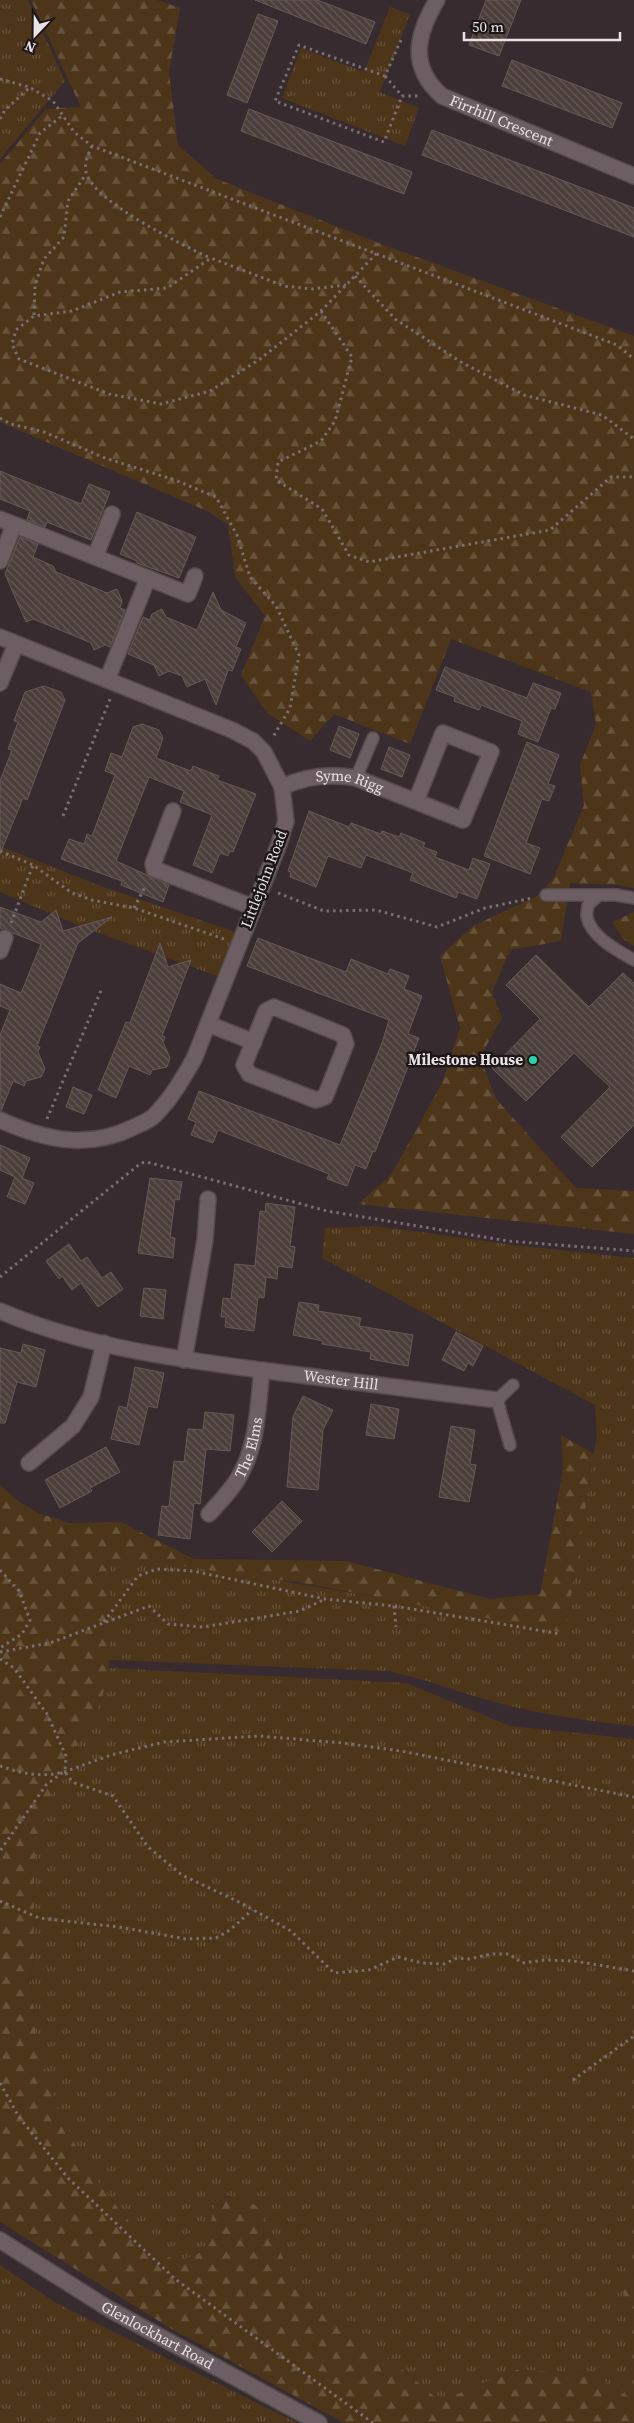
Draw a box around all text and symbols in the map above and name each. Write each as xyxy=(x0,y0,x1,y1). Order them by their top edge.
north arrow xyxy=(10,10,60,60)
scale bar xyxy=(464,10,620,42)
text: 50 m xyxy=(472,16,504,37)
text: N xyxy=(22,36,39,58)
street label: Firrhill Crescent xyxy=(447,89,557,151)
street label: Syme Rigg xyxy=(314,764,387,798)
street label: Littlejohn Road xyxy=(235,826,292,931)
place label: Milestone House xyxy=(408,1049,523,1070)
marker: Milestone House xyxy=(527,1054,539,1066)
street label: Wester Hill xyxy=(302,1364,380,1395)
street label: The Elms xyxy=(229,1416,267,1481)
street label: Glenlockhart Road xyxy=(97,2296,218,2374)

